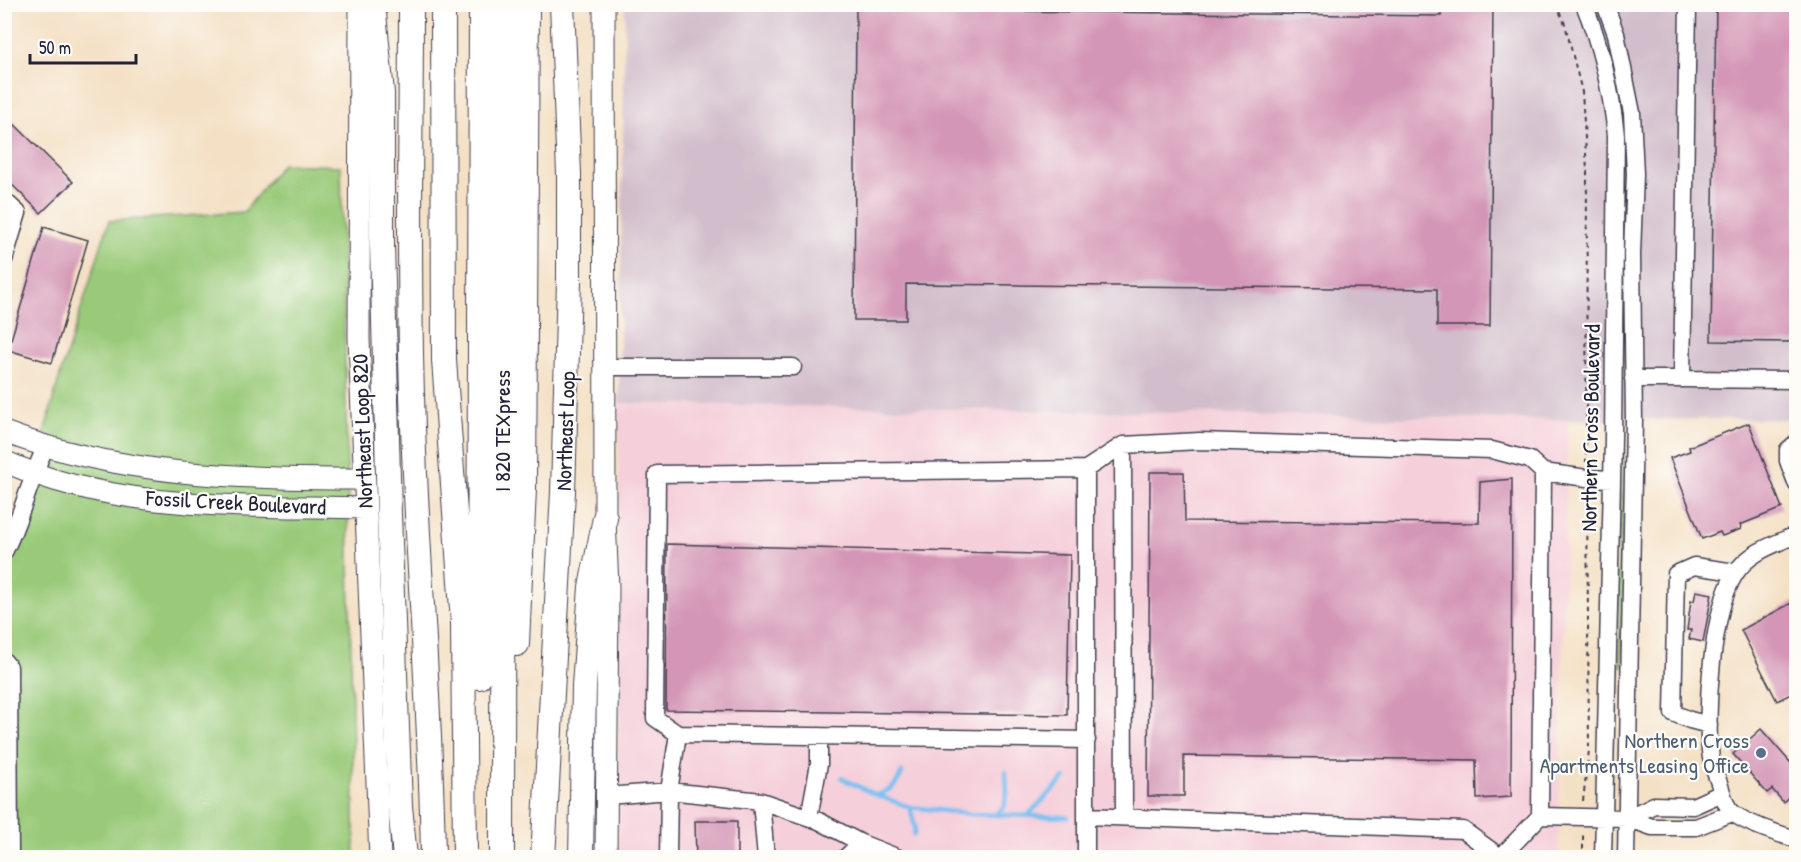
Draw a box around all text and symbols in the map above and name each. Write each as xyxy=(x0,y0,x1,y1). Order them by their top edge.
scale bar xyxy=(30,27,136,65)
text: 50 m xyxy=(39,35,71,60)
street label: Northern Cross Boulevard xyxy=(1573,324,1607,532)
street label: Northeast Loop 820 xyxy=(344,353,380,509)
street label: I 820 TEXpress xyxy=(487,370,517,492)
street label: Northeast Loop xyxy=(548,370,582,491)
street label: Fossil Creek Boulevard xyxy=(144,482,327,522)
place label: Northern Cross Apartments Leasing Office xyxy=(1540,725,1749,780)
marker: Northern Cross Apartments Leasing Office xyxy=(1754,746,1768,760)

